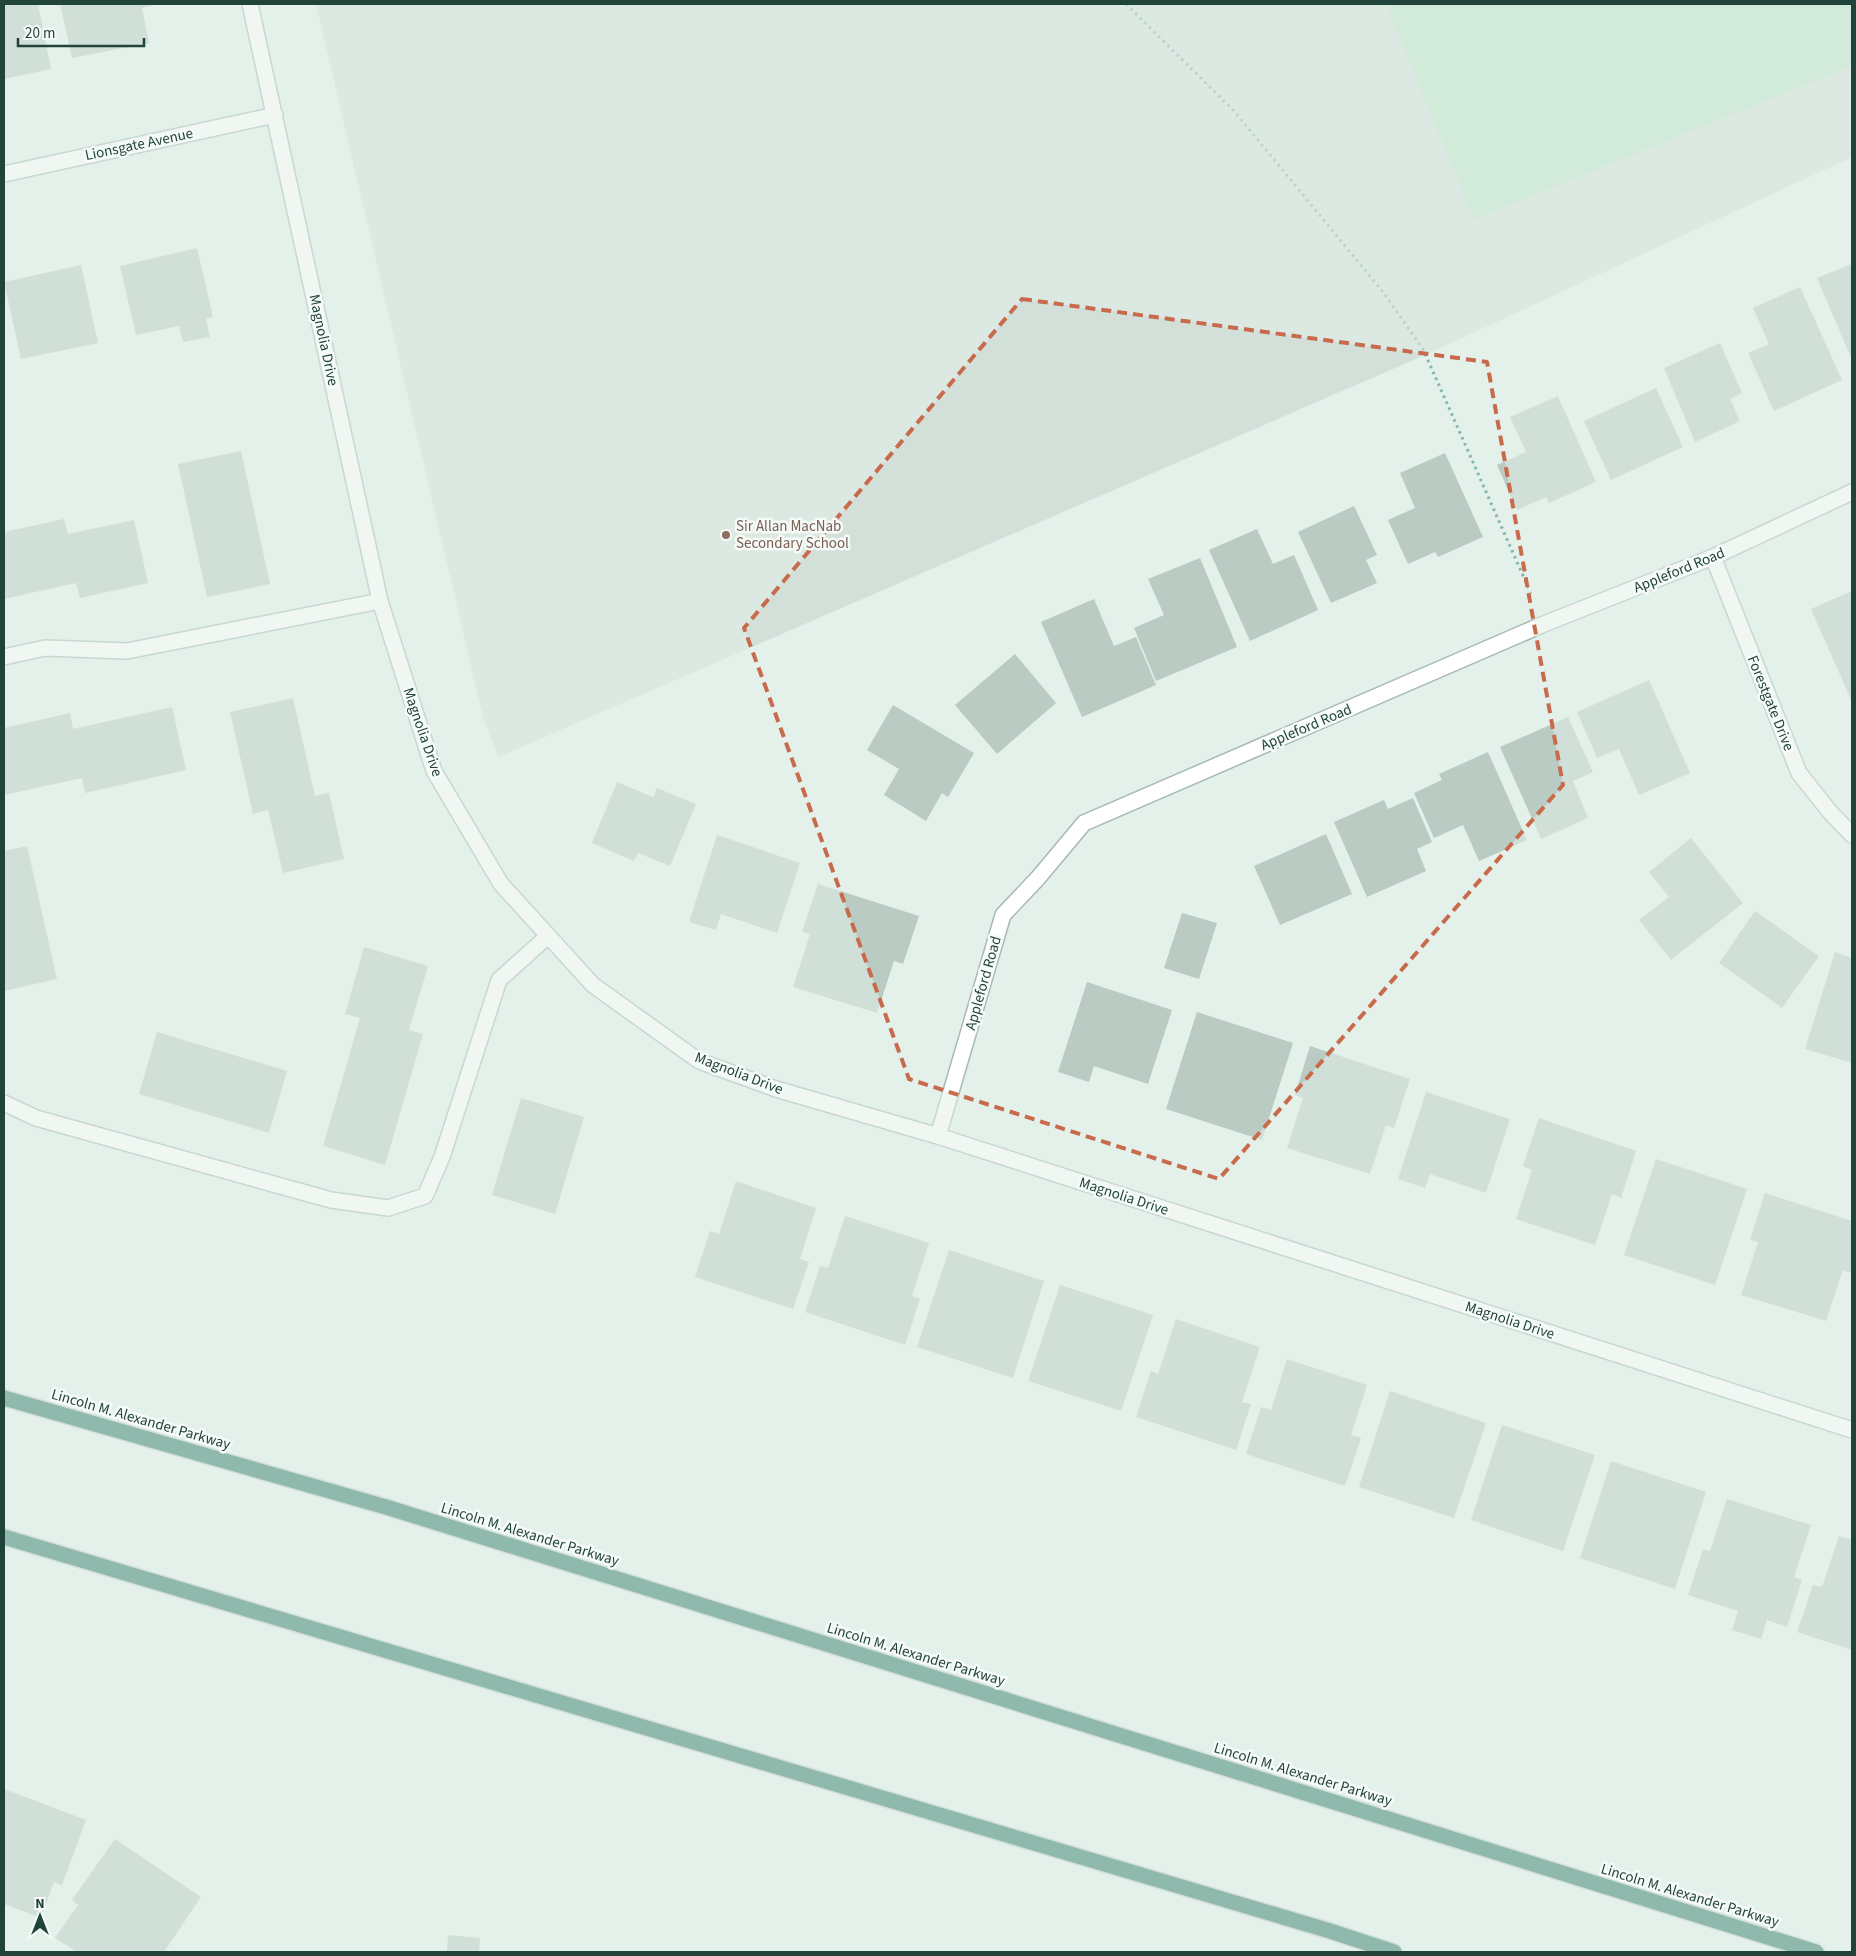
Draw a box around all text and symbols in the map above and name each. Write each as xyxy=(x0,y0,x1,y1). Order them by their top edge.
scale bar xyxy=(18,15,144,47)
text: 20 m xyxy=(25,23,55,44)
street label: Lionsgate Avenue xyxy=(83,123,195,166)
street label: Magnolia Drive xyxy=(304,292,343,388)
place label: Sir Allan MacNab Secondary School xyxy=(736,516,849,554)
marker: Sir Allan MacNab Secondary School xyxy=(720,529,732,541)
street label: Appleford Road xyxy=(1630,543,1728,598)
street label: Forestgate Drive xyxy=(1742,652,1799,754)
street label: Magnolia Drive xyxy=(397,685,448,780)
street label: Appleford Road xyxy=(1257,699,1355,756)
street label: Appleford Road xyxy=(960,934,1007,1033)
street label: Magnolia Drive xyxy=(692,1047,786,1100)
street label: Magnolia Drive xyxy=(1076,1172,1171,1221)
street label: Magnolia Drive xyxy=(1462,1296,1557,1345)
street label: Lincoln M. Alexander Parkway xyxy=(49,1384,233,1455)
street label: Lincoln M. Alexander Parkway xyxy=(438,1497,622,1572)
street label: Lincoln M. Alexander Parkway xyxy=(824,1617,1008,1692)
street label: Lincoln M. Alexander Parkway xyxy=(1211,1737,1395,1812)
street label: Lincoln M. Alexander Parkway xyxy=(1598,1858,1782,1933)
north arrow xyxy=(15,1891,65,1941)
text: N xyxy=(35,1894,45,1914)

